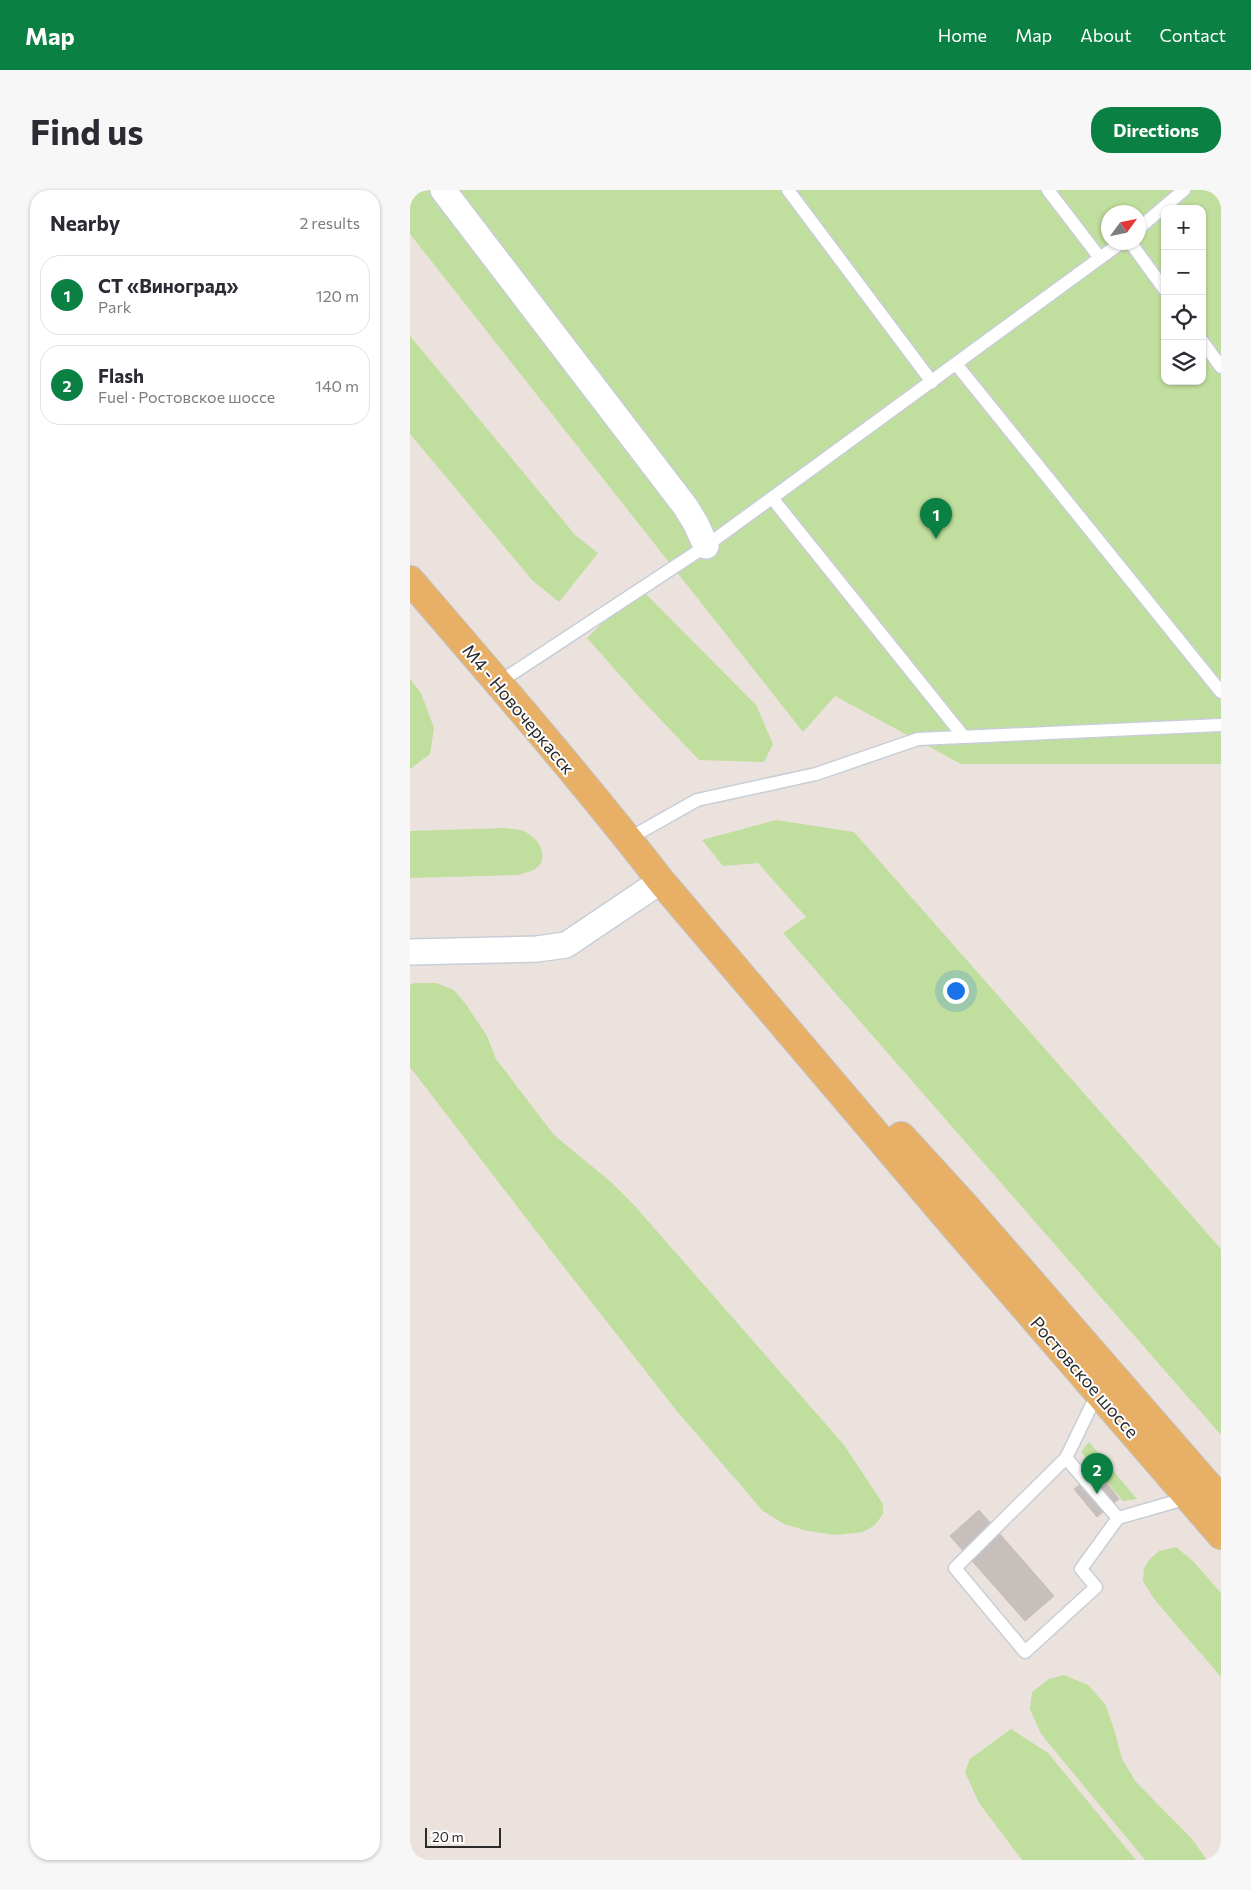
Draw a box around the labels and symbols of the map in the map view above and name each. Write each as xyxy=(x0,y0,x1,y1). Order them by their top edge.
north arrow xyxy=(1101,205,1146,250)
pin: 1 xyxy=(920,498,952,539)
street label: М4 - Новочеркасск xyxy=(458,639,580,779)
your location xyxy=(943,978,969,1004)
street label: Ростовское шоссе xyxy=(1026,1312,1144,1442)
pin: 2 xyxy=(1081,1453,1113,1494)
scale bar xyxy=(425,1825,501,1848)

